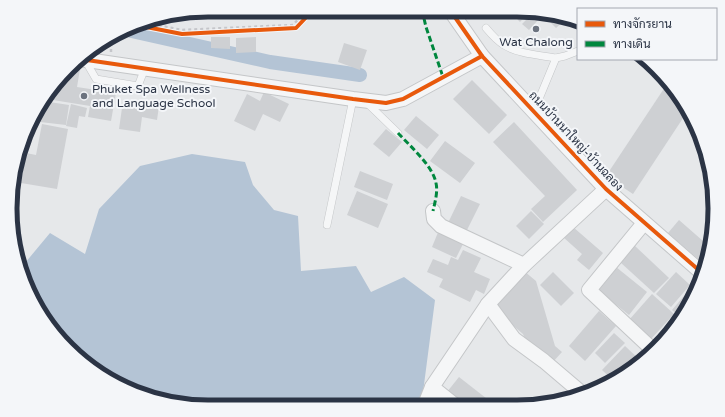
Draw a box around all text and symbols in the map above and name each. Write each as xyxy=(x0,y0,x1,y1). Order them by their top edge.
legend xyxy=(577,8,717,60)
text: ทางจักรยาน xyxy=(613,17,672,31)
marker: Wat Chalong xyxy=(531,24,541,34)
place label: Wat Chalong xyxy=(499,35,573,49)
text: ทางเดิน xyxy=(613,37,651,51)
place label: Phuket Spa Wellness and Language School xyxy=(92,82,216,110)
street label: ถนนบ้านนาใหญ่-บ้านฉลอง xyxy=(526,87,627,194)
marker: Phuket Spa Wellness and Language School xyxy=(79,91,89,101)

